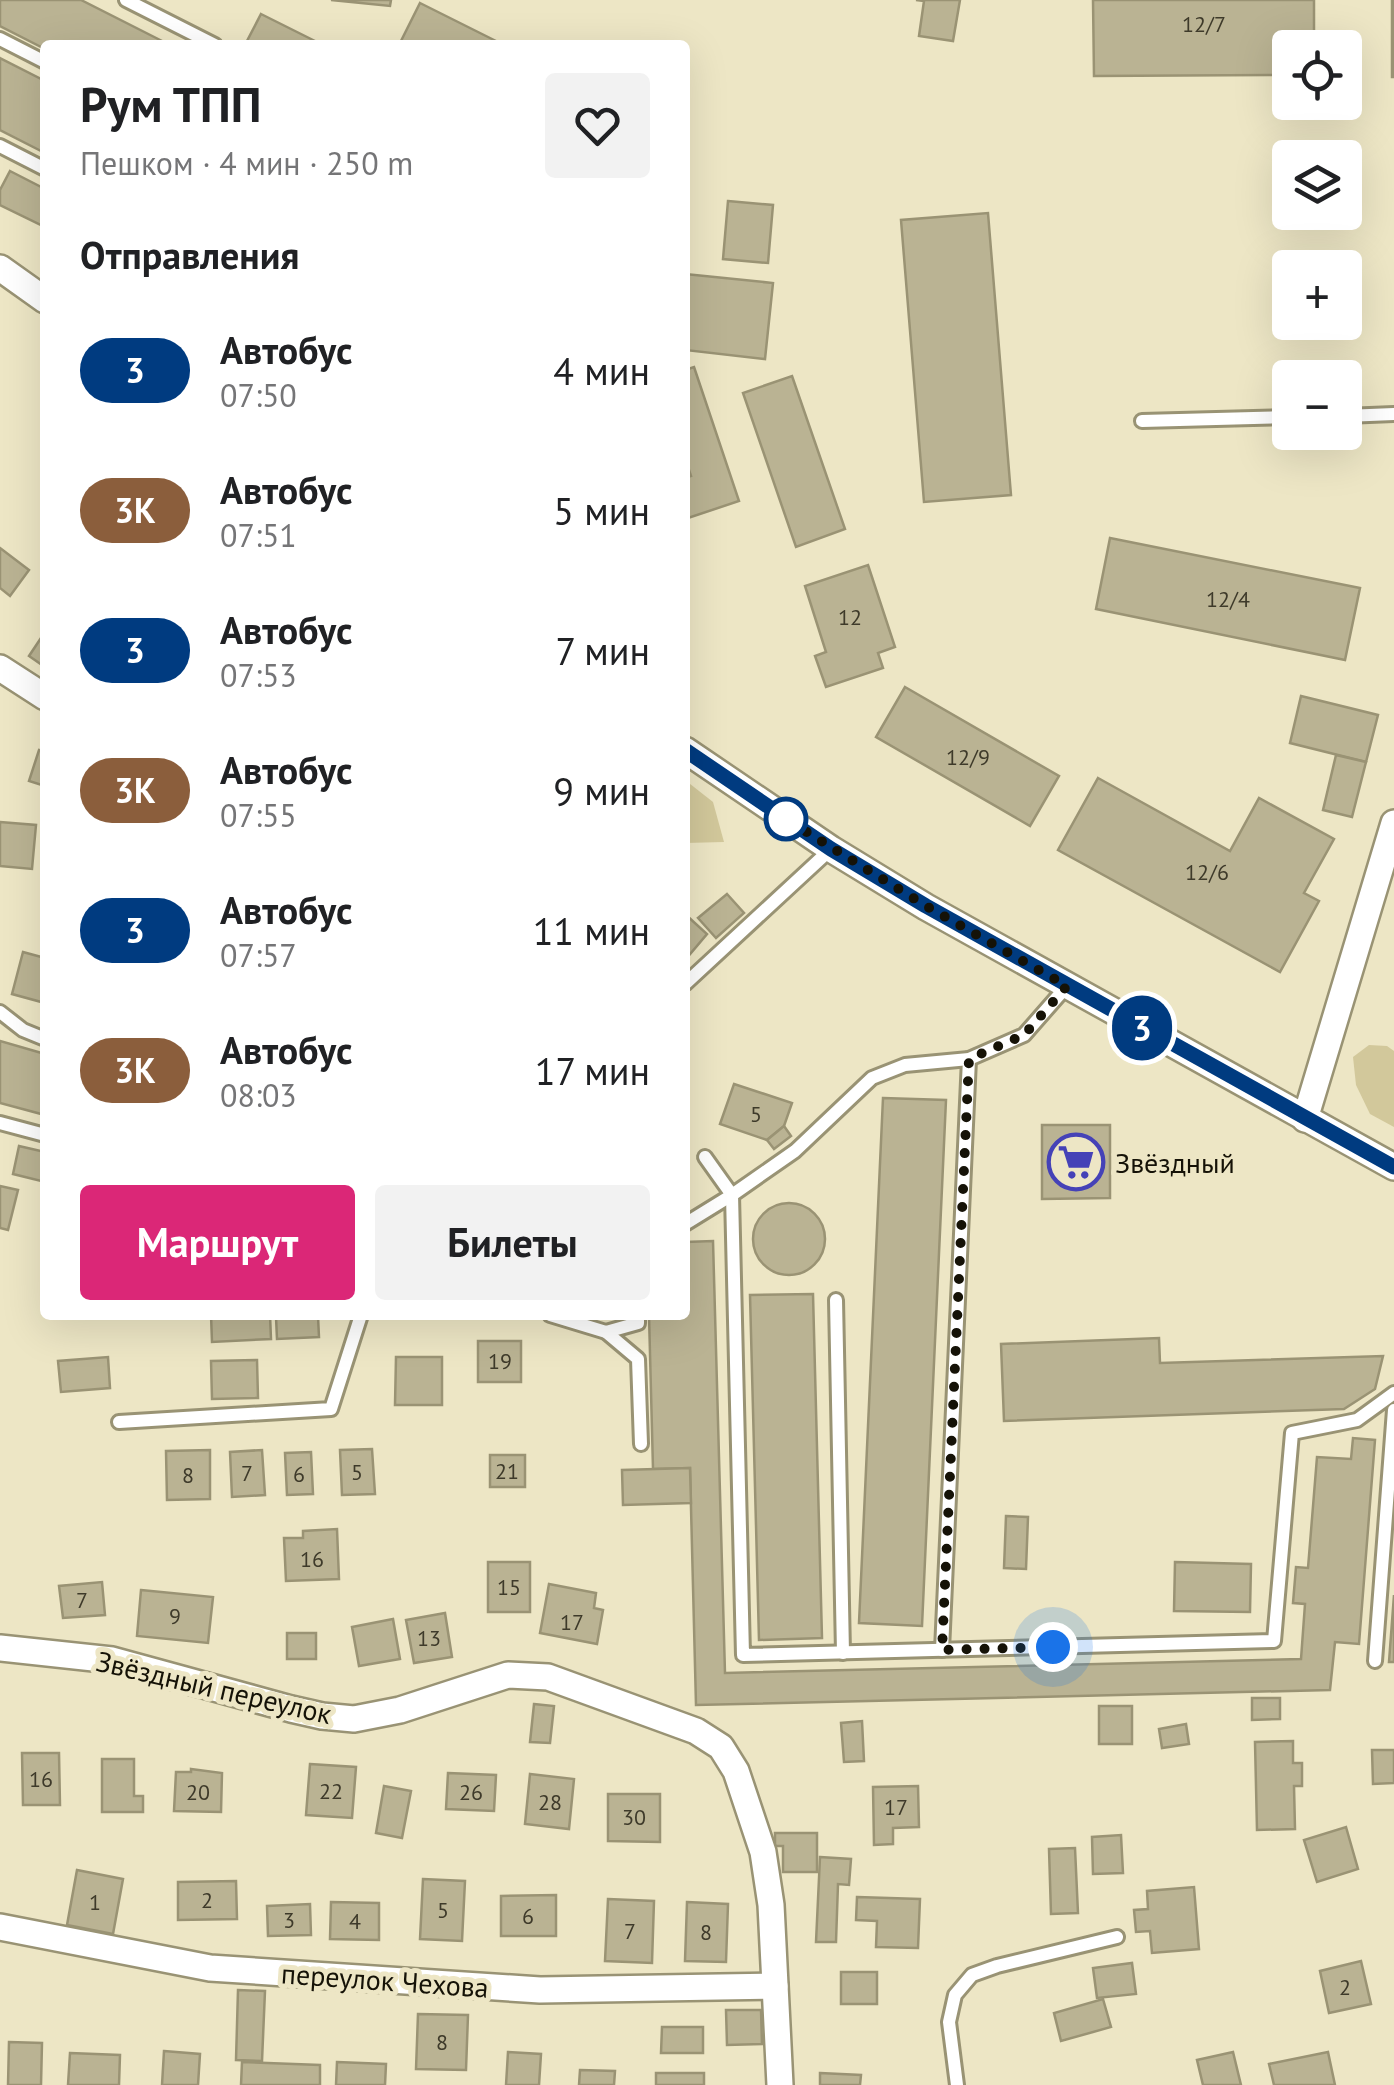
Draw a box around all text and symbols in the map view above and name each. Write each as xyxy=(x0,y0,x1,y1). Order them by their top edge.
house number: 12/7 xyxy=(1182,10,1226,38)
map controls xyxy=(1272,30,1362,450)
button: locate xyxy=(1272,30,1362,120)
text: Рум ТПП xyxy=(80,73,261,135)
button: heart xyxy=(545,73,650,178)
button: layers xyxy=(1272,140,1362,230)
text: Пешком · 4 мин · 250 m xyxy=(80,142,413,184)
text: Отправления xyxy=(80,230,300,279)
button: + xyxy=(1272,250,1362,340)
text: Автобус xyxy=(220,325,353,374)
text: 4 мин xyxy=(553,346,650,395)
text: 3 xyxy=(125,347,145,393)
button: − xyxy=(1272,360,1362,450)
text: 07:50 xyxy=(220,374,297,416)
text: Автобус xyxy=(220,465,353,514)
text: 5 мин xyxy=(553,486,650,535)
text: 3К xyxy=(114,487,156,533)
text: 07:51 xyxy=(220,514,297,556)
house number: 12/4 xyxy=(1206,585,1250,613)
house number: 12 xyxy=(838,603,862,631)
text: Автобус xyxy=(220,605,353,654)
text: 7 мин xyxy=(555,626,650,675)
text: 3 xyxy=(125,627,145,673)
text: 07:53 xyxy=(220,654,297,696)
house number: 12/9 xyxy=(946,743,990,771)
text: Автобус xyxy=(220,745,353,794)
text: 9 мин xyxy=(553,766,650,815)
text: 3К xyxy=(114,767,156,813)
text: 07:55 xyxy=(220,794,297,836)
unlabelled marker xyxy=(765,798,807,840)
house number: 12/6 xyxy=(1185,858,1229,886)
text: Автобус xyxy=(220,885,353,934)
text: 11 мин xyxy=(533,906,650,955)
text: 3 xyxy=(125,907,145,953)
text: 07:57 xyxy=(220,934,297,976)
line badge: 3 xyxy=(1110,996,1174,1060)
text: 3 xyxy=(1132,1005,1152,1051)
text: Автобус xyxy=(220,1025,353,1074)
text: 17 мин xyxy=(535,1046,650,1095)
text: 3К xyxy=(114,1047,156,1093)
text: 08:03 xyxy=(220,1074,297,1116)
house number: 5 xyxy=(750,1100,762,1128)
supermarket icon: Звёздный xyxy=(1046,1132,1106,1192)
place label: Звёздный xyxy=(1115,1144,1235,1181)
button: Маршрут xyxy=(80,1185,355,1300)
button: Билеты xyxy=(375,1185,650,1300)
house number: 19 xyxy=(488,1347,512,1375)
house number: 21 xyxy=(495,1457,519,1485)
house number: 5 xyxy=(351,1458,363,1486)
house number: 7 xyxy=(241,1459,253,1487)
house number: 6 xyxy=(293,1460,305,1488)
house number: 8 xyxy=(182,1461,194,1489)
house number: 16 xyxy=(300,1545,324,1573)
house number: 15 xyxy=(497,1573,521,1601)
house number: 7 xyxy=(76,1586,88,1614)
house number: 9 xyxy=(169,1602,181,1630)
house number: 17 xyxy=(560,1608,584,1636)
your location xyxy=(1028,1622,1078,1672)
house number: 13 xyxy=(417,1624,441,1652)
street label: Звёздный переулок xyxy=(93,1642,336,1732)
house number: 16 xyxy=(29,1765,53,1793)
house number: 22 xyxy=(319,1777,343,1805)
house number: 20 xyxy=(186,1778,210,1806)
house number: 26 xyxy=(459,1778,483,1806)
house number: 28 xyxy=(538,1788,562,1816)
house number: 17 xyxy=(884,1793,908,1821)
house number: 30 xyxy=(622,1803,646,1831)
house number: 2 xyxy=(201,1886,213,1914)
house number: 1 xyxy=(89,1888,101,1916)
house number: 5 xyxy=(437,1896,449,1924)
house number: 6 xyxy=(522,1902,534,1930)
house number: 3 xyxy=(283,1906,295,1934)
house number: 4 xyxy=(349,1907,361,1935)
house number: 7 xyxy=(624,1917,636,1945)
house number: 8 xyxy=(700,1918,712,1946)
street label: переулок Чехова xyxy=(280,1954,490,2006)
house number: 2 xyxy=(1339,1973,1351,2001)
house number: 8 xyxy=(436,2028,448,2056)

